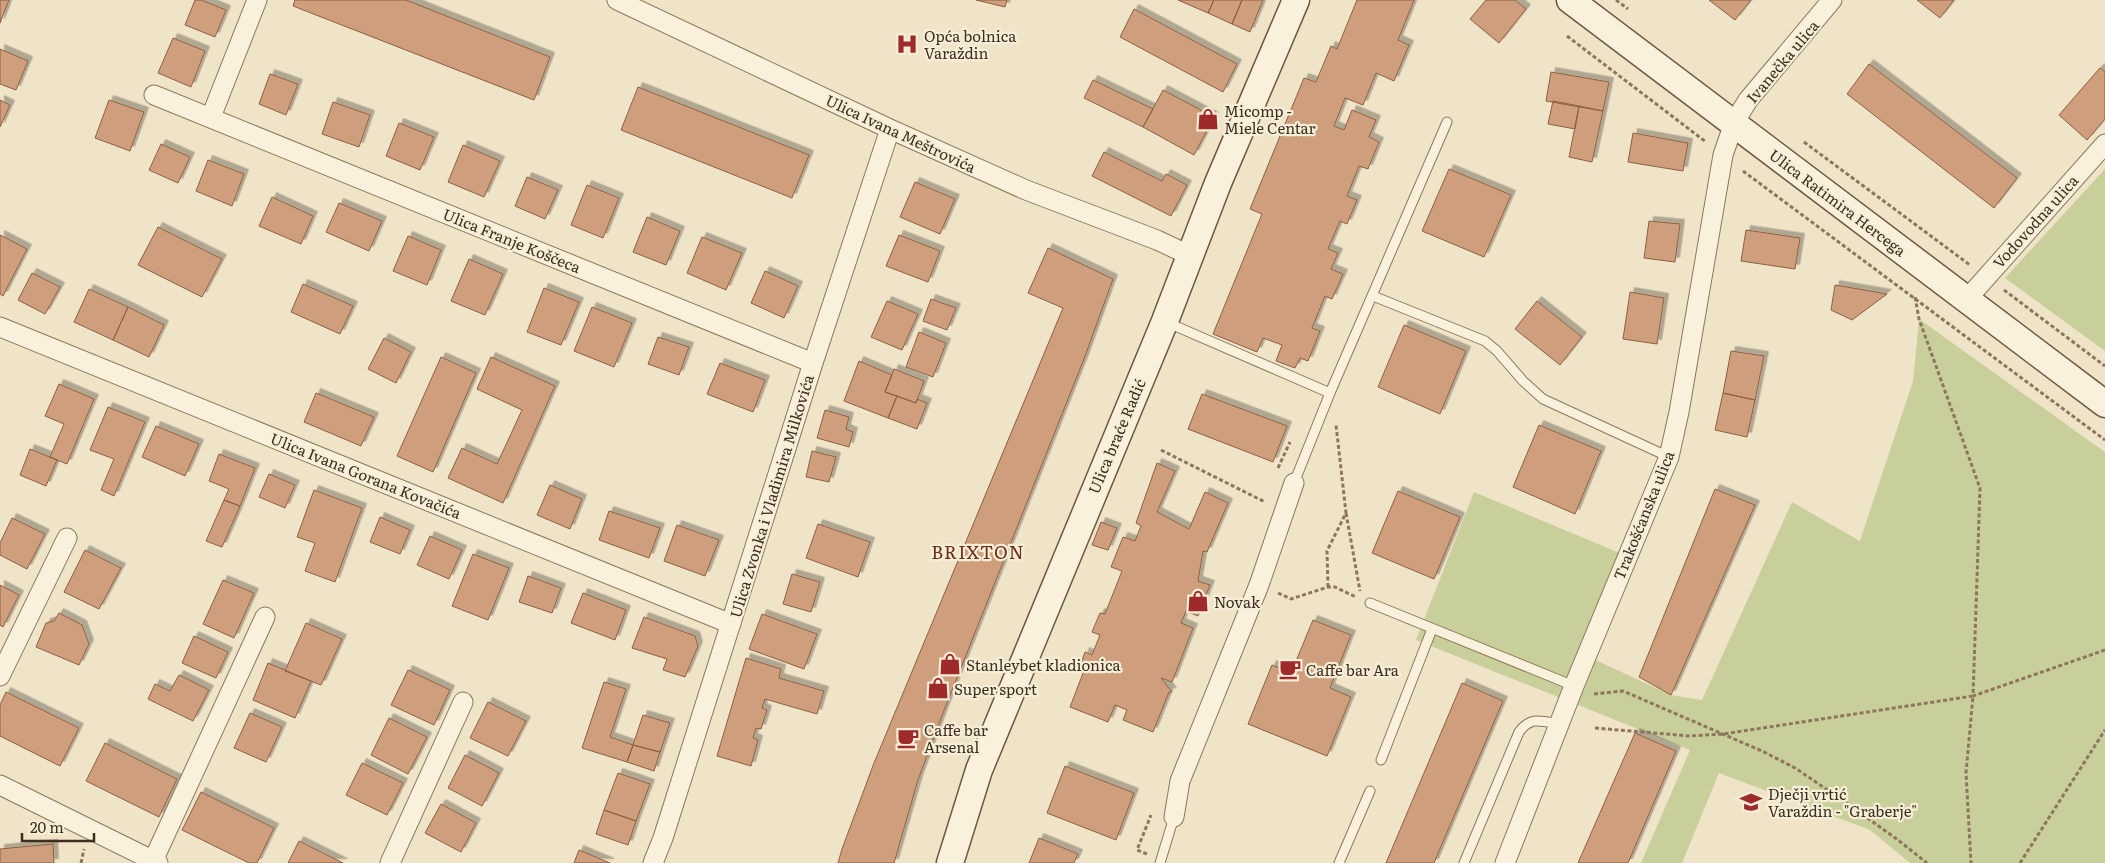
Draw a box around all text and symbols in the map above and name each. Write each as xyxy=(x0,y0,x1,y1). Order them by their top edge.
street label: Ivanečka ulica xyxy=(1740,14,1824,108)
place label: Opća bolnica Varaždin xyxy=(924,24,1017,64)
hospital icon: Opća bolnica Varaždin xyxy=(894,31,920,57)
street label: Ulica Ivana Meštrovića xyxy=(822,88,981,178)
place label: Micomp - Miele Centar xyxy=(1224,99,1316,139)
shop icon: Micomp - Miele Centar xyxy=(1195,106,1221,132)
street label: Ulica Ratimira Hercega xyxy=(1765,143,1912,262)
street label: Vodovodna ulica xyxy=(1987,169,2084,273)
street label: Ulica Franje Koščeca xyxy=(440,202,585,279)
street label: Ulica Zvonka i Vladimira Milkovića xyxy=(723,371,819,620)
street label: Ulica braće Radić xyxy=(1081,374,1151,497)
street label: Ulica Ivana Gorana Kovačića xyxy=(267,426,466,524)
street label: Trakošćanska ulica xyxy=(1607,446,1680,583)
district label: BRIXTON xyxy=(931,538,1025,565)
shop icon: Novak xyxy=(1185,588,1211,614)
place label: Novak xyxy=(1214,590,1261,613)
shop icon: Stanleybet kladionica xyxy=(937,651,963,677)
place label: Stanleybet kladionica xyxy=(966,653,1121,676)
cafe icon: Caffe bar Ara xyxy=(1277,656,1303,682)
place label: Caffe bar Ara xyxy=(1306,658,1400,681)
shop icon: Super sport xyxy=(925,675,951,701)
place label: Super sport xyxy=(954,677,1037,700)
place label: Caffe bar Arsenal xyxy=(924,718,988,758)
cafe icon: Caffe bar Arsenal xyxy=(895,725,921,751)
place label: Dječji vrtić Varaždin - "Graberje" xyxy=(1768,782,1917,822)
school or university icon: Dječji vrtić Varaždin - "Graberje" xyxy=(1738,789,1764,815)
scale bar xyxy=(22,810,95,842)
text: 20 m xyxy=(30,815,64,838)

